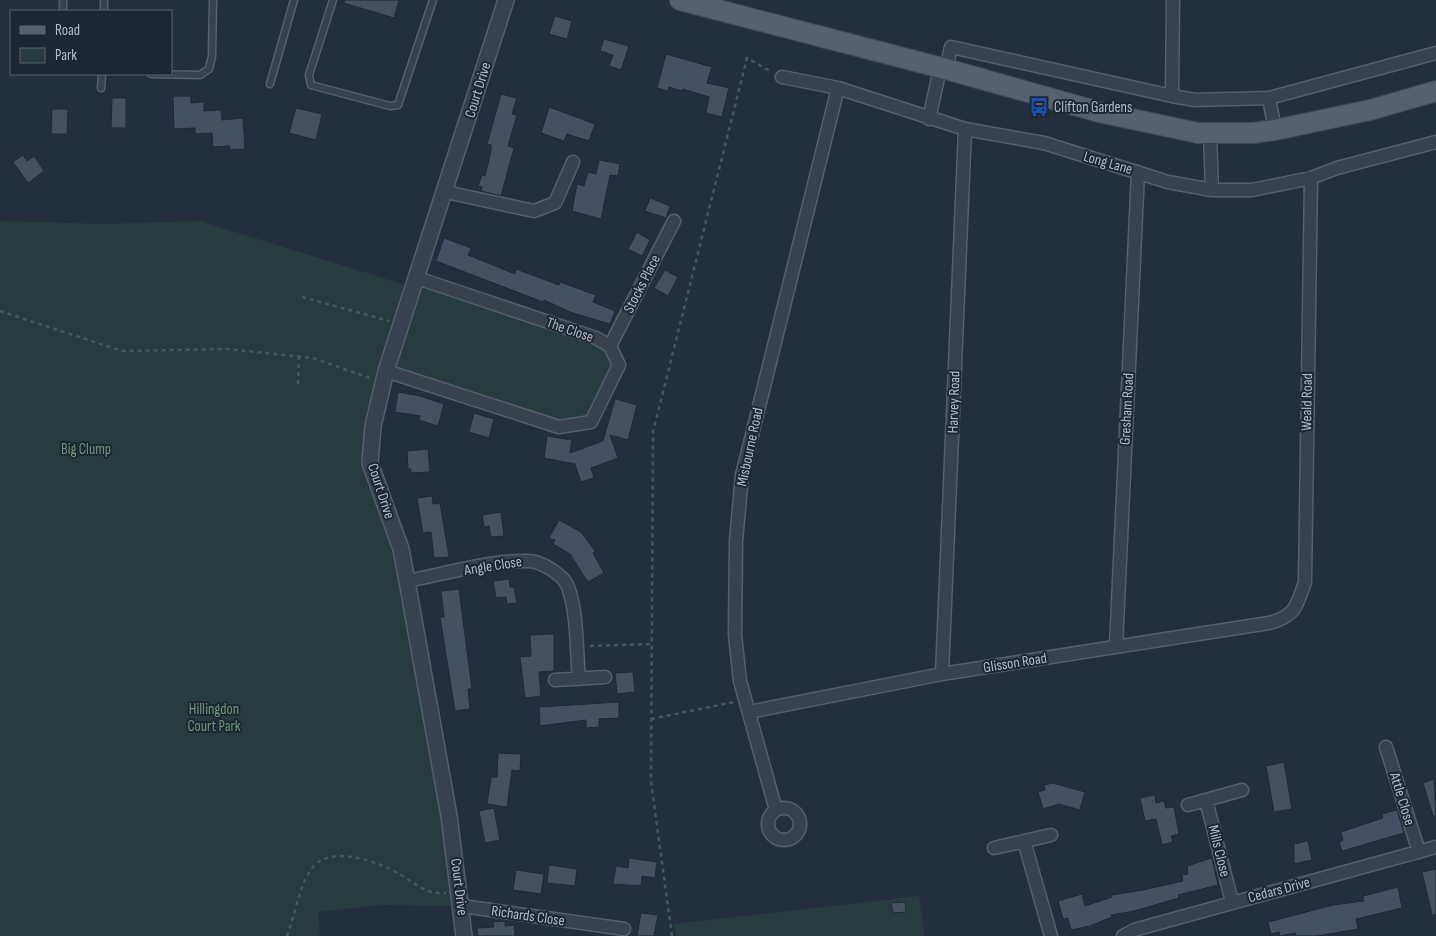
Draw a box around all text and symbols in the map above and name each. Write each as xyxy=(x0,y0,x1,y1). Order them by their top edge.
legend xyxy=(10,10,172,75)
text: Road xyxy=(55,21,80,40)
text: Park xyxy=(55,46,77,65)
street label: Court Drive xyxy=(461,60,495,120)
bus stop icon: Clifton Gardens xyxy=(1028,96,1050,118)
place label: Clifton Gardens xyxy=(1054,98,1132,117)
street label: Long Lane xyxy=(1081,147,1135,179)
street label: Stocks Place xyxy=(619,252,665,316)
street label: The Close xyxy=(544,313,596,347)
street label: Harvey Road xyxy=(943,370,965,434)
street label: Gresham Road xyxy=(1116,372,1138,446)
street label: Weald Road xyxy=(1297,373,1317,431)
street label: Misbourne Road xyxy=(732,406,768,488)
park label: Big Clump xyxy=(61,440,111,459)
street label: Court Drive xyxy=(363,461,399,521)
street label: Angle Close xyxy=(462,552,523,580)
street label: Glisson Road xyxy=(982,649,1048,677)
park label: Hillingdon Court Park xyxy=(187,700,241,736)
street label: Attle Close xyxy=(1385,769,1419,828)
street label: Mills Close xyxy=(1203,823,1235,879)
street label: Court Drive xyxy=(446,857,472,917)
street label: Cedars Drive xyxy=(1246,873,1312,907)
street label: Richards Close xyxy=(490,901,566,931)

